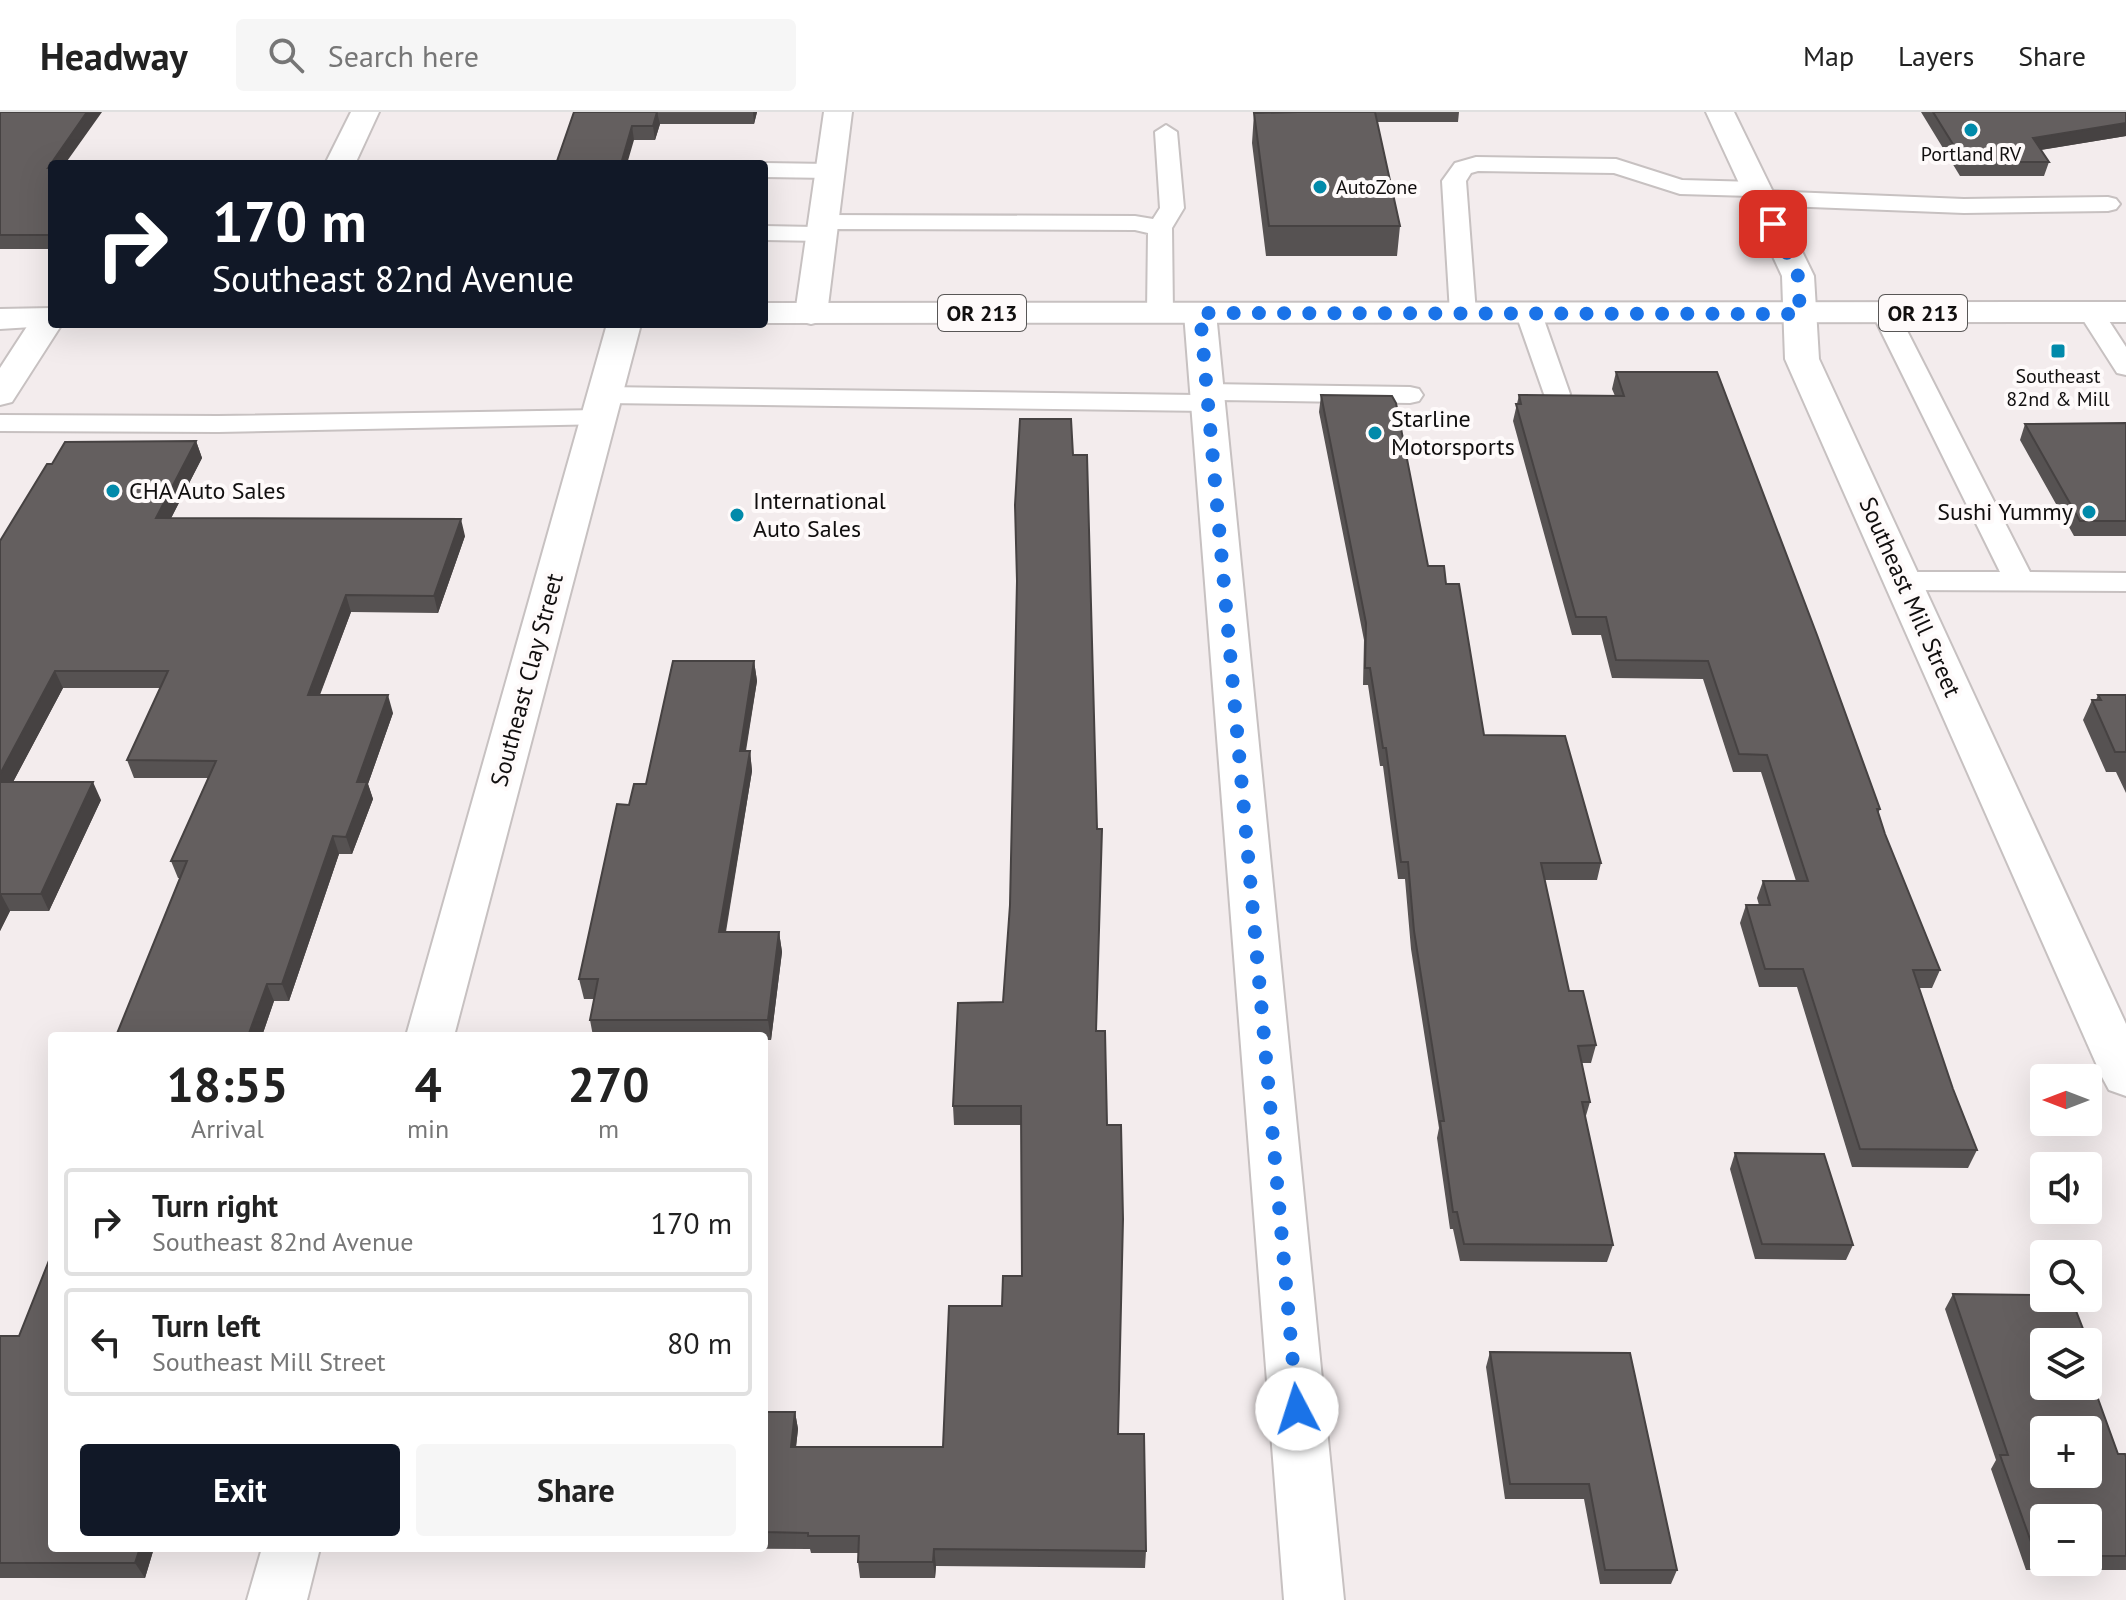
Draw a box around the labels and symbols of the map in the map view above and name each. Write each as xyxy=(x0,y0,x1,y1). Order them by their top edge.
marker: Portland RV xyxy=(1962,121,1980,139)
place label: Portland RV xyxy=(1921,141,2022,167)
place label: AutoZone xyxy=(1336,174,1417,200)
marker: AutoZone xyxy=(1311,178,1329,196)
pin xyxy=(1739,190,1807,258)
road number: OR 213 xyxy=(938,295,1026,331)
road number: OR 213 xyxy=(1879,295,1967,331)
marker: Southeast 82nd & Mill xyxy=(2049,342,2067,360)
place label: Southeast 82nd & Mill xyxy=(2006,363,2110,412)
place label: Starline Motorsports xyxy=(1391,403,1515,462)
marker: Starline Motorsports xyxy=(1366,424,1384,442)
place label: CHA Auto Sales xyxy=(129,475,286,506)
marker: CHA Auto Sales xyxy=(104,482,122,500)
place label: International Auto Sales xyxy=(753,485,886,544)
street label: Southeast Mill Street xyxy=(1852,492,1968,702)
place label: Sushi Yummy xyxy=(1937,496,2073,527)
marker: Sushi Yummy xyxy=(2080,503,2098,521)
marker: International Auto Sales xyxy=(728,506,746,524)
street label: Southeast Clay Street xyxy=(483,570,570,790)
north arrow xyxy=(2030,1064,2102,1136)
position arrow xyxy=(1255,1367,1339,1451)

